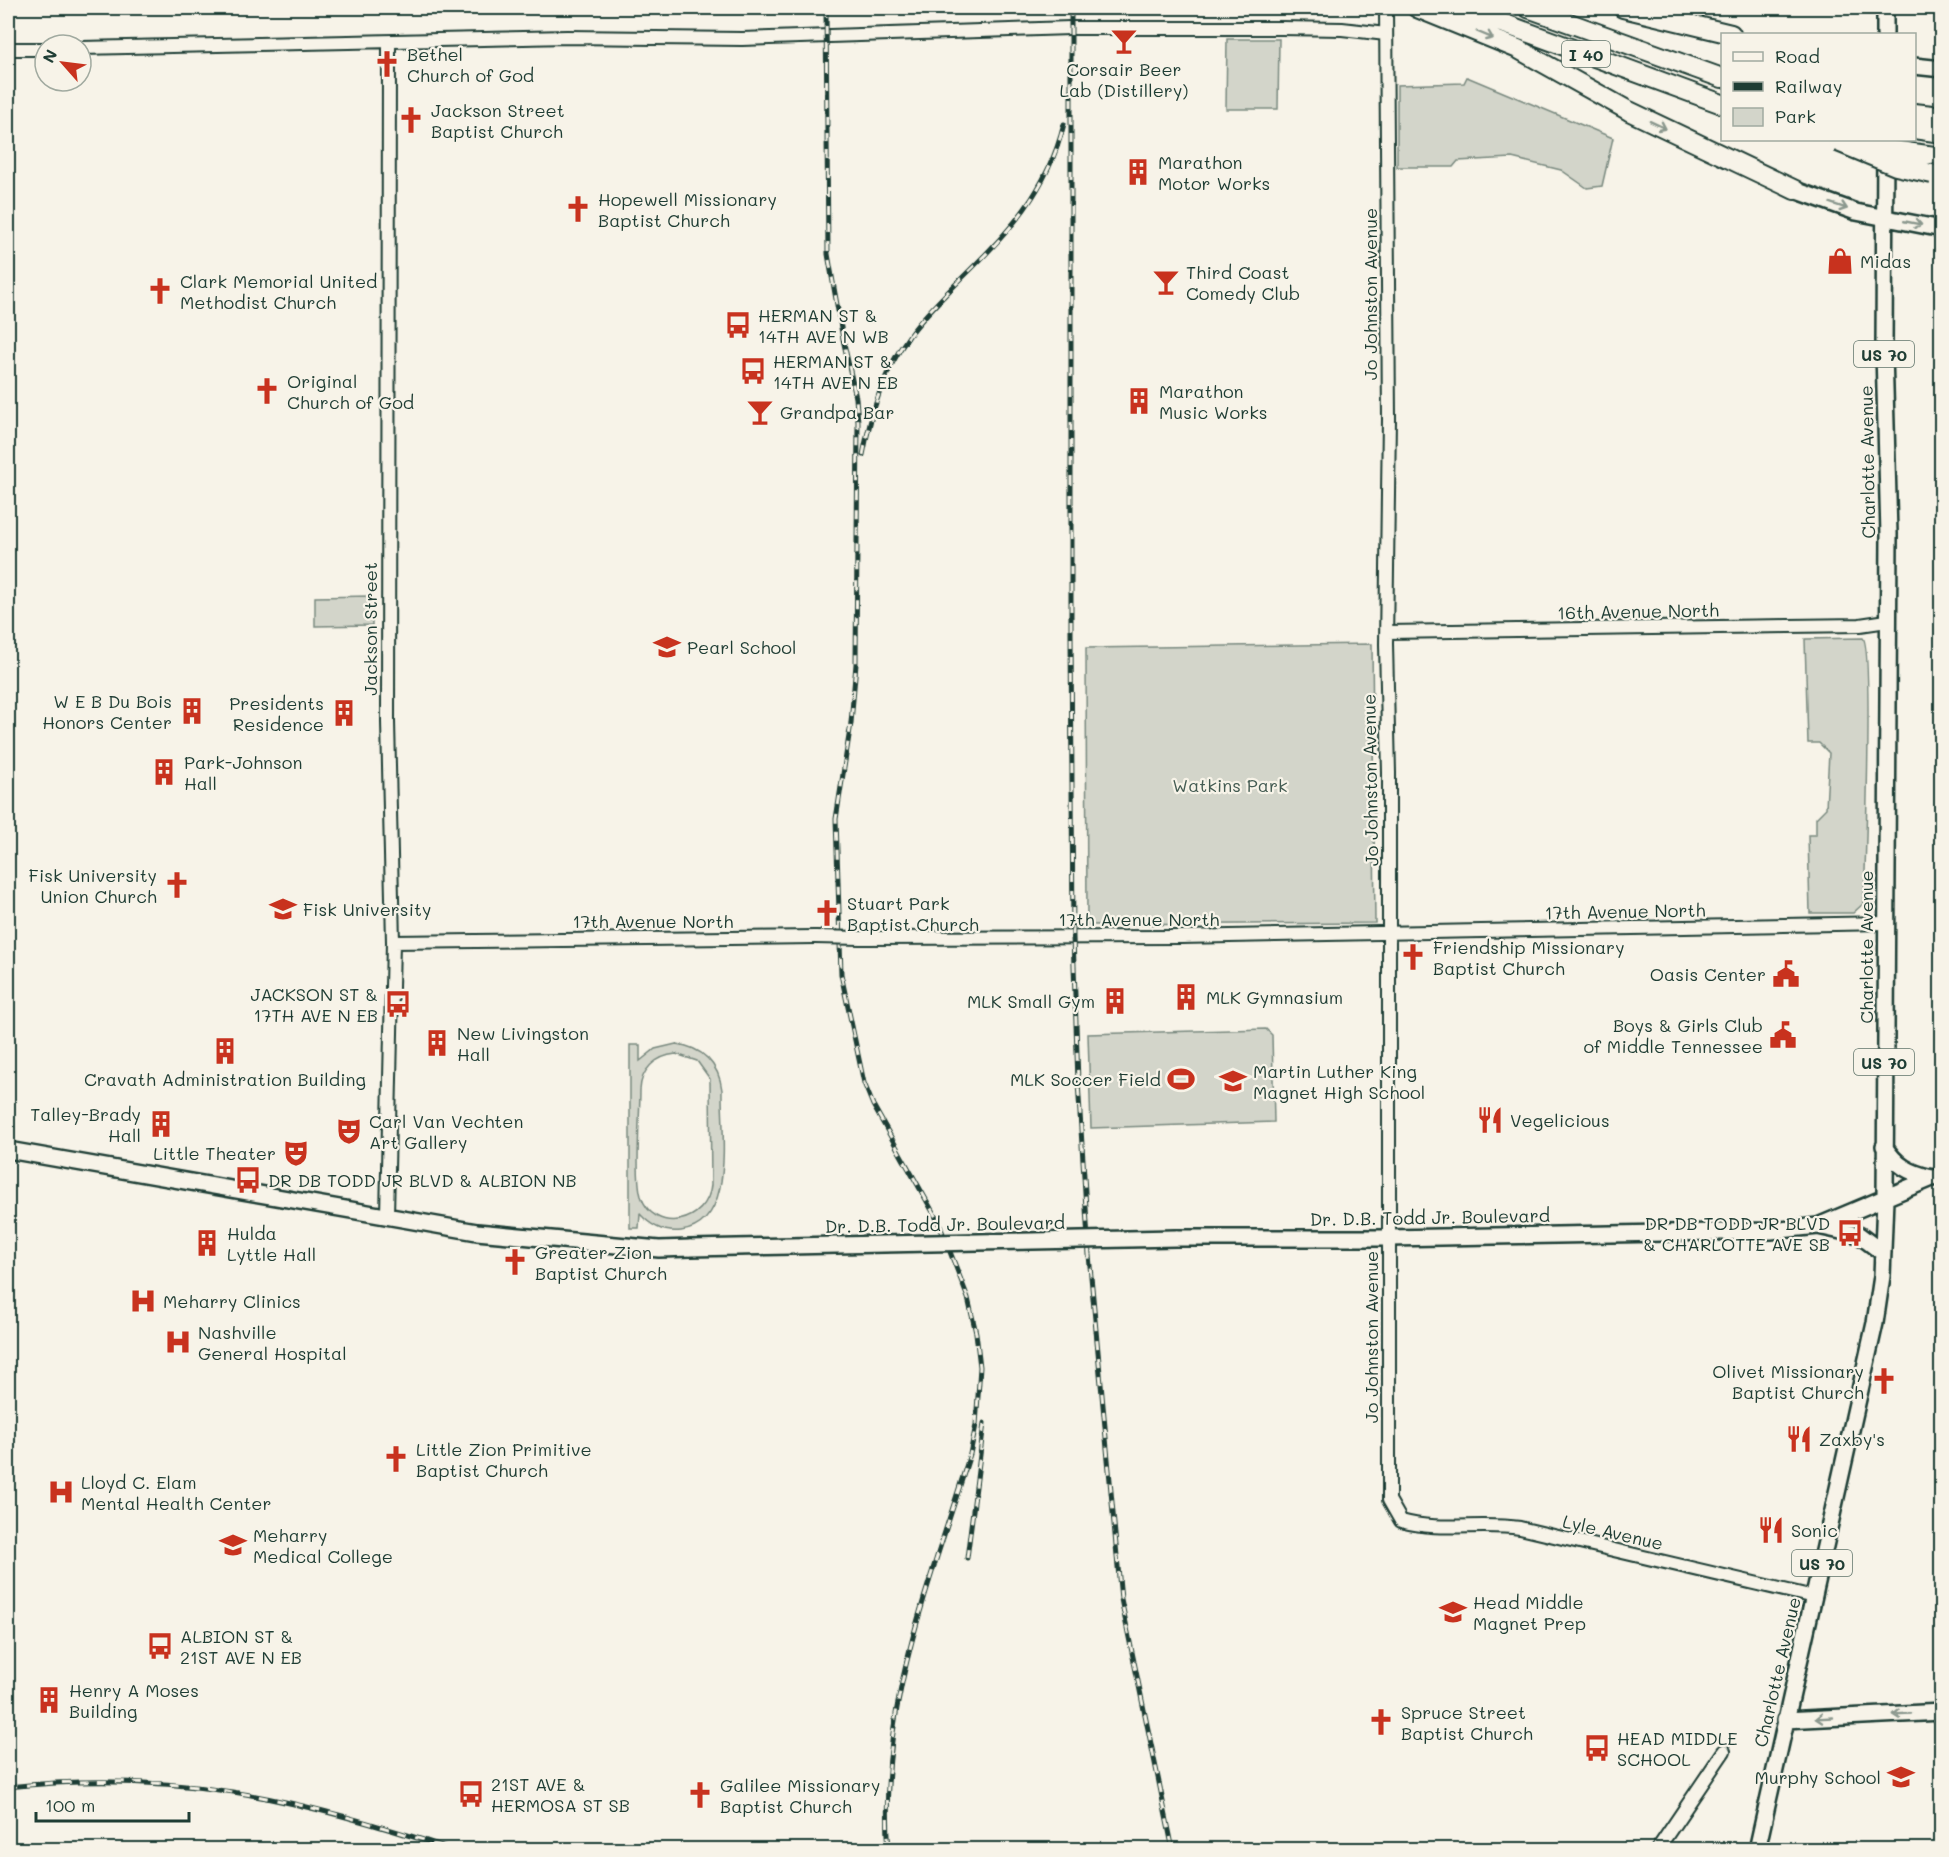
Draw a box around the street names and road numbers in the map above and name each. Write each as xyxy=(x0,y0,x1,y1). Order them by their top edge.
road number: I 40 xyxy=(1562,41,1610,67)
street label: Jo Johnston Avenue xyxy=(1358,208,1382,380)
road number: US 70 xyxy=(1854,341,1914,367)
street label: Charlotte Avenue xyxy=(1854,385,1880,539)
street label: Jackson Street xyxy=(358,562,382,696)
street label: 16th Avenue North xyxy=(1557,598,1719,624)
street label: Jo Johnston Avenue xyxy=(1356,694,1384,866)
street label: Charlotte Avenue xyxy=(1854,870,1878,1024)
street label: 17th Avenue North xyxy=(1544,898,1706,924)
street label: 17th Avenue North xyxy=(1059,907,1220,931)
street label: 17th Avenue North xyxy=(573,909,734,933)
road number: US 70 xyxy=(1854,1049,1914,1075)
street label: Dr. D.B. Todd Jr. Boulevard xyxy=(1310,1203,1550,1231)
street label: Dr. D.B. Todd Jr. Boulevard xyxy=(825,1210,1065,1238)
street label: Jo Johnston Avenue xyxy=(1359,1251,1383,1423)
street label: Lyle Avenue xyxy=(1560,1509,1666,1555)
road number: US 70 xyxy=(1792,1550,1852,1576)
street label: Charlotte Avenue xyxy=(1748,1595,1806,1749)

